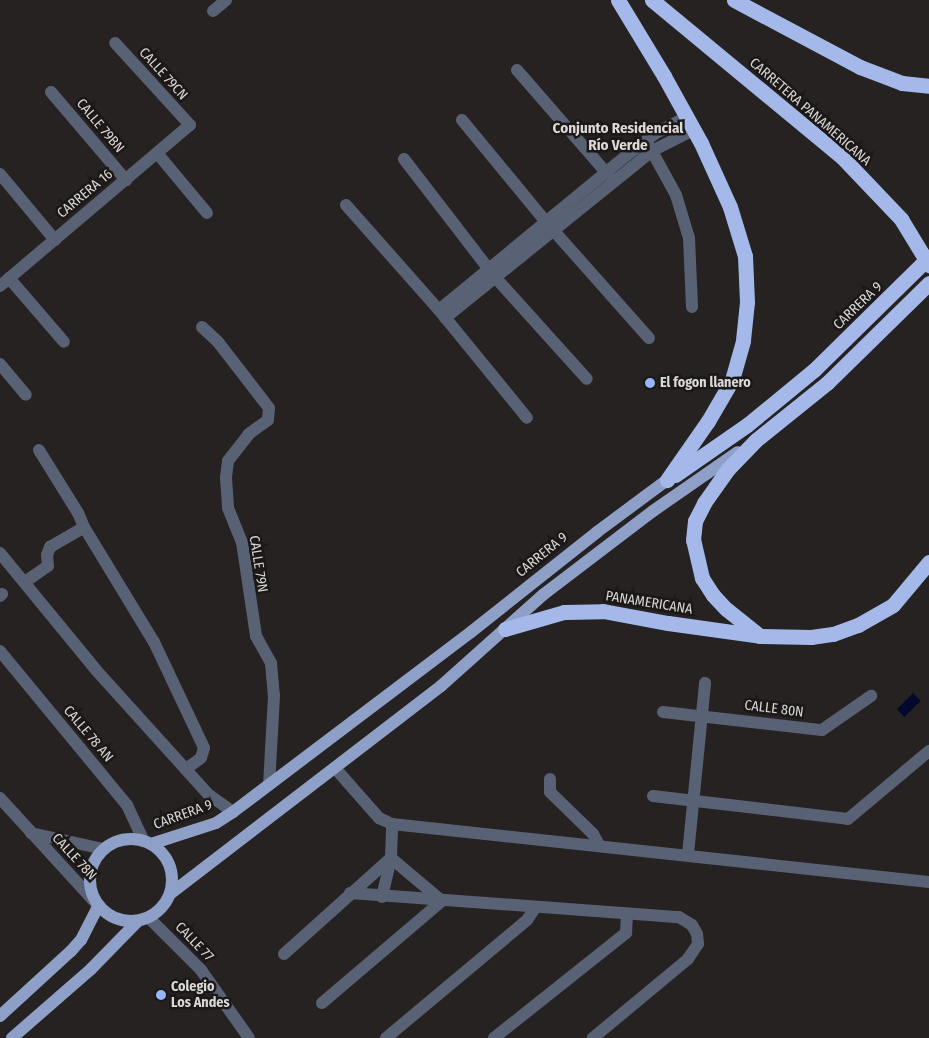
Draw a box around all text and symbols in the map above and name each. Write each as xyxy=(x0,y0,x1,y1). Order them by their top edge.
street label: CALLE 79CN xyxy=(135,44,191,104)
street label: CARRETERA PANAMERICANA xyxy=(746,55,874,169)
street label: CALLE 79BN xyxy=(73,96,127,156)
district label: Conjunto Residencial Río Verde xyxy=(553,119,683,154)
street label: CARRERA 16 xyxy=(54,166,116,222)
street label: CARRERA 9 xyxy=(830,279,886,333)
place label: El fogon llanero xyxy=(660,375,751,391)
marker: El fogon llanero xyxy=(644,377,656,389)
street label: CARRERA 9 xyxy=(513,529,571,581)
street label: CALLE 79N xyxy=(245,534,271,594)
street label: PANAMERICANA xyxy=(604,588,694,618)
street label: CALLE 80N xyxy=(743,697,805,721)
street label: CALLE 78 AN xyxy=(60,702,116,766)
street label: CARRERA 9 xyxy=(151,797,215,833)
street label: CALLE 78N xyxy=(48,830,100,884)
street label: CALLE 77 xyxy=(171,919,217,965)
place label: Colegio Los Andes xyxy=(171,979,230,1012)
marker: Colegio Los Andes xyxy=(155,989,167,1001)

